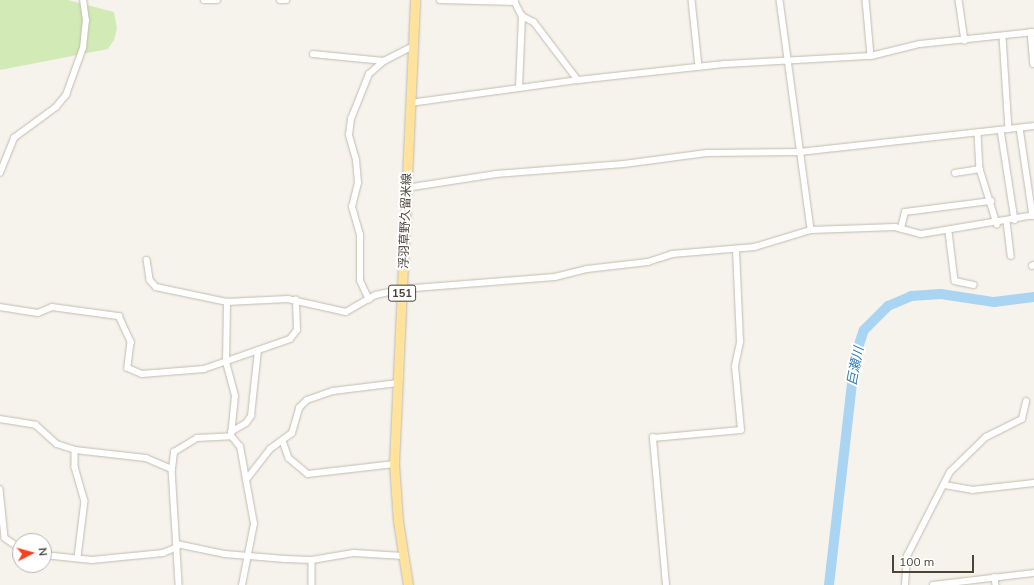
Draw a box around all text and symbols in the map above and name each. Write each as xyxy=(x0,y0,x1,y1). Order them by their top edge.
street label: 浮羽草野久留米線 xyxy=(396,173,414,269)
road number: 151 xyxy=(388,284,416,302)
water label: 巨瀬川 xyxy=(844,345,866,387)
north arrow xyxy=(12,533,52,573)
text: N xyxy=(36,547,50,557)
scale bar xyxy=(894,547,976,573)
text: 100 m xyxy=(899,554,934,569)

